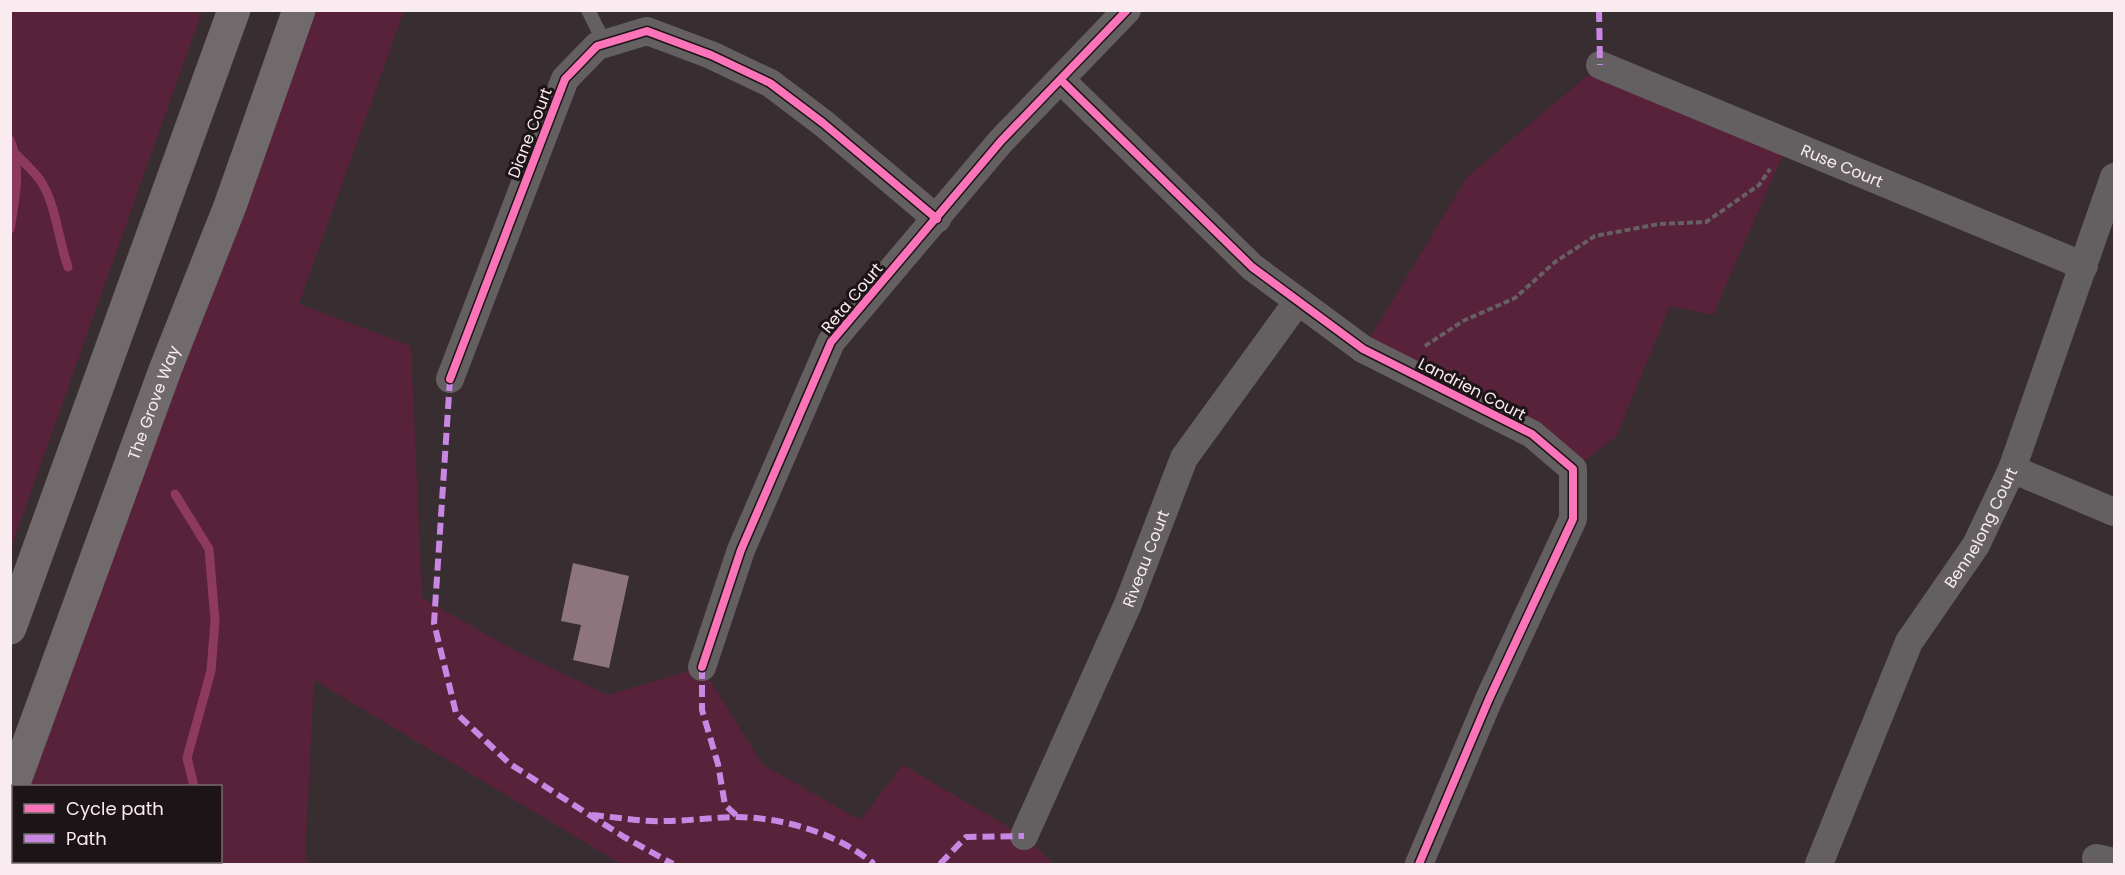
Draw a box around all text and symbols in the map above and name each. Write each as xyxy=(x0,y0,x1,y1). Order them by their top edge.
street label: Diane Court xyxy=(502,84,558,182)
street label: Ruse Court xyxy=(1797,138,1887,193)
street label: Reta Court xyxy=(816,258,888,338)
street label: The Grove Way xyxy=(122,342,185,463)
street label: Landrien Court xyxy=(1414,352,1530,426)
street label: Bennelong Court xyxy=(1938,463,2023,592)
street label: Riveau Court xyxy=(1116,506,1175,610)
legend xyxy=(12,785,222,863)
text: Cycle path xyxy=(66,796,164,821)
text: Path xyxy=(66,826,107,851)

